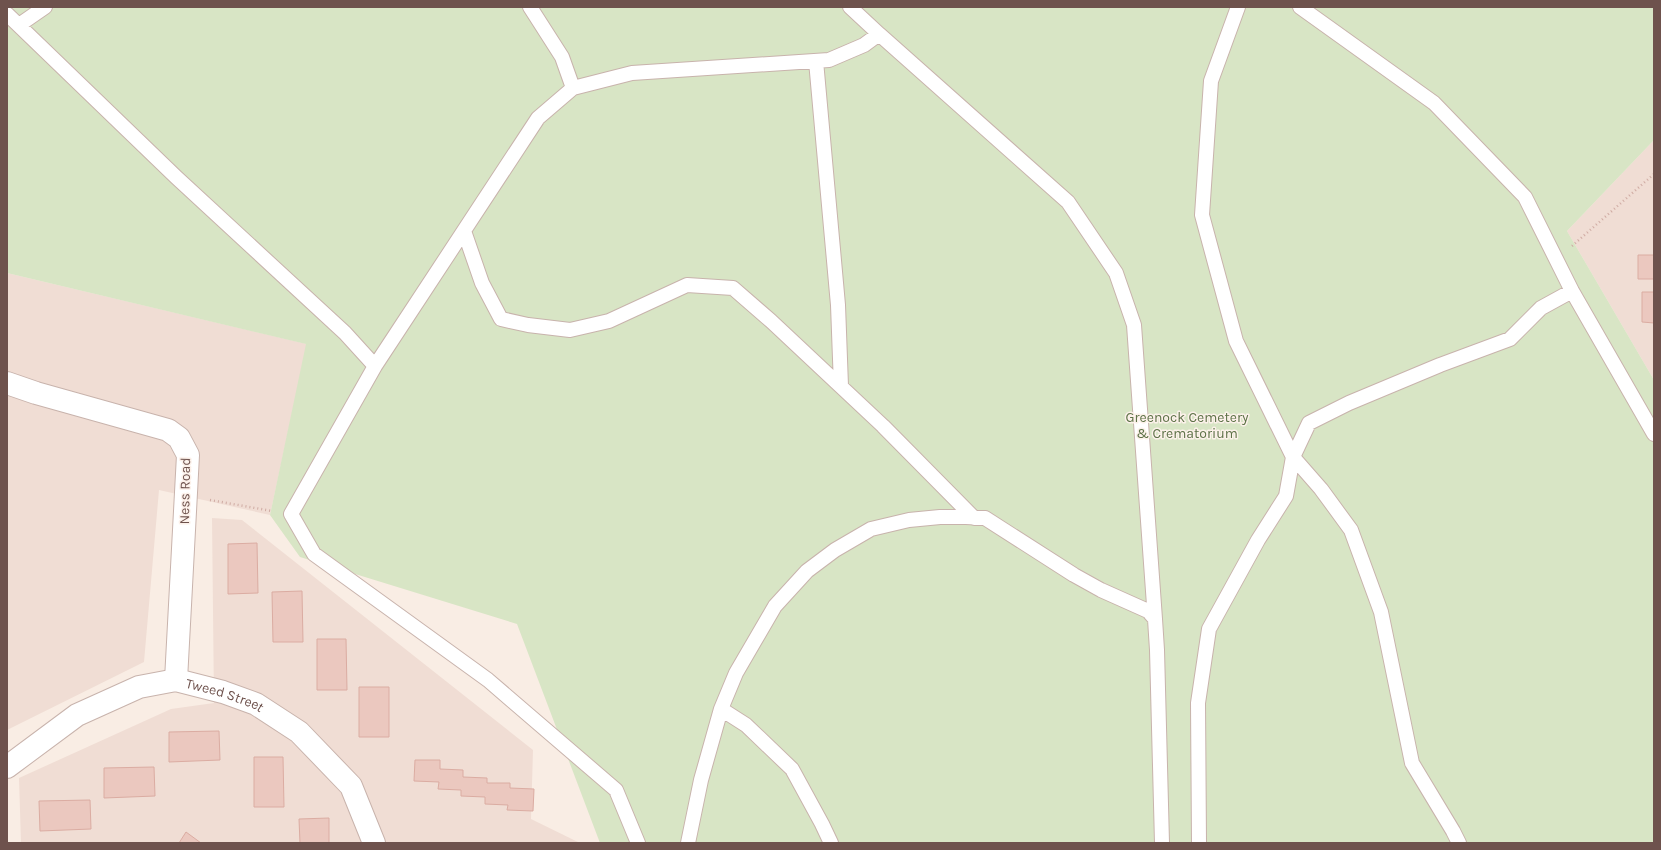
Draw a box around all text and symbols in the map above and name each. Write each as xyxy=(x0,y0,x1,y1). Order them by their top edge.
park label: Greenock Cemetery & Crematorium xyxy=(1125,409,1249,442)
street label: Ness Road xyxy=(176,457,194,525)
street label: Tweed Street xyxy=(184,674,267,716)

